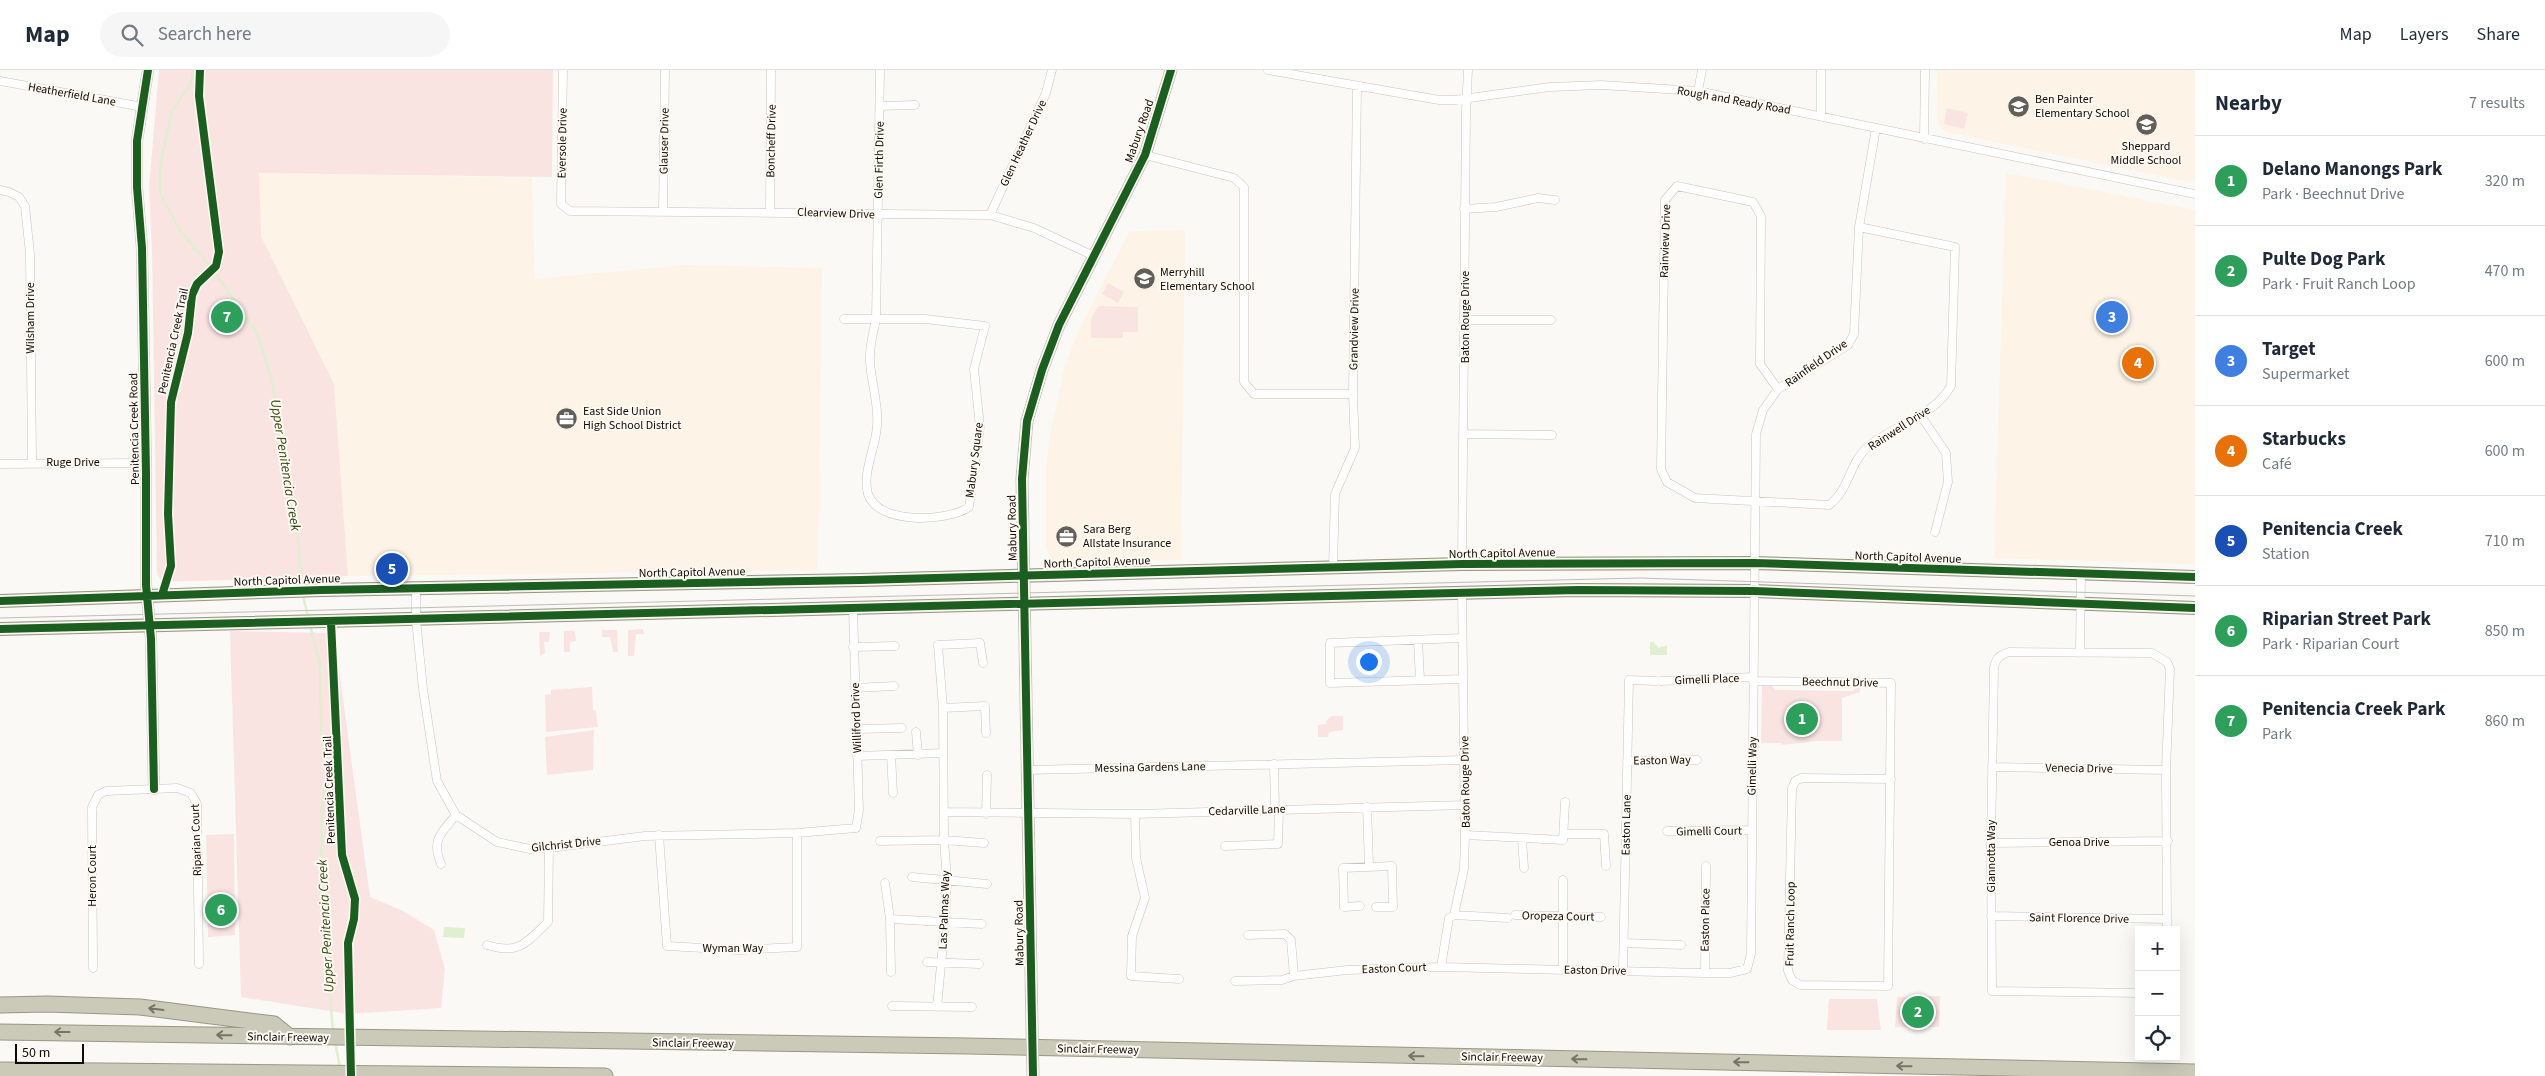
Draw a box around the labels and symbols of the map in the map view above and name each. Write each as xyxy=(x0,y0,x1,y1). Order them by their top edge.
street label: Heatherfield Lane xyxy=(27,78,117,111)
street label: Rough and Ready Road xyxy=(1676,82,1792,119)
place label: Ben Painter Elementary School xyxy=(2035,91,2130,122)
school or university icon: Ben Painter Elementary School xyxy=(2007,94,2031,118)
street label: Glen Heather Drive xyxy=(996,97,1051,189)
street label: Mabury Road xyxy=(1121,97,1158,165)
street label: Boncheff Drive xyxy=(762,104,781,178)
street label: Eversole Drive xyxy=(553,107,572,179)
street label: Glauser Drive xyxy=(655,108,674,174)
school or university icon: Sheppard Middle School xyxy=(2134,113,2158,137)
street label: Glen Firth Drive xyxy=(870,121,889,199)
place label: Sheppard Middle School xyxy=(2111,138,2181,169)
street label: Clearview Drive xyxy=(797,204,875,223)
street label: Rainview Drive xyxy=(1656,204,1675,278)
place label: Merryhill Elementary School xyxy=(1160,264,1255,295)
school or university icon: Merryhill Elementary School xyxy=(1132,267,1156,291)
street label: Baton Rouge Drive xyxy=(1457,271,1474,363)
street label: Wilsham Drive xyxy=(22,282,39,354)
street label: Penitencia Creek Trail xyxy=(154,286,193,396)
street label: Grandview Drive xyxy=(1345,288,1364,370)
pin: 7 xyxy=(211,298,243,336)
pin: 3 xyxy=(2096,298,2128,336)
street label: Rainfield Drive xyxy=(1782,336,1851,391)
pin: 4 xyxy=(2122,344,2154,382)
street label: Penitencia Creek Road xyxy=(125,373,144,485)
water label: Upper Penitencia Creek xyxy=(265,398,305,533)
street label: Rainwell Drive xyxy=(1865,402,1934,455)
place label: East Side Union High School District xyxy=(583,403,681,434)
office icon: East Side Union High School District xyxy=(555,406,579,430)
street label: Mabury Square xyxy=(961,421,988,499)
street label: Ruge Drive xyxy=(46,454,100,471)
street label: Mabury Road xyxy=(1003,495,1022,561)
place label: Sara Berg Allstate Insurance xyxy=(1083,521,1171,552)
office icon: Sara Berg Allstate Insurance xyxy=(1055,524,1079,548)
street label: North Capitol Avenue xyxy=(1448,544,1556,563)
street label: North Capitol Avenue xyxy=(1854,547,1962,568)
pin: 5 xyxy=(376,550,408,588)
street label: North Capitol Avenue xyxy=(1043,552,1151,573)
street label: North Capitol Avenue xyxy=(638,563,746,582)
street label: North Capitol Avenue xyxy=(233,570,341,591)
your location xyxy=(1356,649,1382,675)
street label: Gimelli Place xyxy=(1674,670,1740,689)
street label: Beechnut Drive xyxy=(1802,673,1878,692)
street label: Williford Drive xyxy=(847,682,866,753)
pin: 1 xyxy=(1786,700,1818,738)
street label: Penitencia Creek Trail xyxy=(319,736,340,844)
street label: Baton Rouge Drive xyxy=(1456,736,1475,828)
street label: Gimelli Way xyxy=(1743,736,1762,795)
street label: Easton Way xyxy=(1633,751,1691,769)
street label: Messina Gardens Lane xyxy=(1094,758,1206,777)
street label: Venecia Drive xyxy=(2045,759,2113,778)
street label: Easton Lane xyxy=(1617,794,1636,856)
street label: Cedarville Lane xyxy=(1208,801,1286,820)
street label: Riparian Court xyxy=(187,803,206,877)
street label: Giannotta Way xyxy=(1983,819,2000,892)
street label: Gimelli Court xyxy=(1676,822,1742,841)
street label: Gilchrist Drive xyxy=(530,832,602,857)
street label: Genoa Drive xyxy=(2049,834,2109,851)
street label: Heron Court xyxy=(84,845,101,907)
water label: Upper Penitencia Creek xyxy=(313,858,339,993)
street label: Las Palmas Way xyxy=(935,870,954,950)
street label: Fruit Ranch Loop xyxy=(1781,881,1800,967)
street label: Easton Place xyxy=(1696,888,1715,952)
pin: 6 xyxy=(205,891,237,929)
street label: Mabury Road xyxy=(1010,900,1029,966)
street label: Oropeza Court xyxy=(1522,907,1594,926)
street label: Saint Florence Drive xyxy=(2029,909,2129,928)
street label: Wyman Way xyxy=(703,940,764,957)
street label: Easton Court xyxy=(1361,959,1427,978)
street label: Easton Drive xyxy=(1564,961,1626,980)
pin: 2 xyxy=(1902,993,1934,1031)
one-way arrow xyxy=(149,1004,165,1014)
one-way arrow xyxy=(54,1027,70,1037)
street label: Sinclair Freeway xyxy=(247,1028,329,1047)
one-way arrow xyxy=(217,1030,233,1040)
street label: Sinclair Freeway xyxy=(652,1034,734,1053)
street label: Sinclair Freeway xyxy=(1057,1040,1139,1059)
scale bar xyxy=(15,1041,84,1064)
street label: Sinclair Freeway xyxy=(1461,1048,1543,1067)
one-way arrow xyxy=(1408,1051,1424,1061)
one-way arrow xyxy=(1571,1054,1587,1064)
one-way arrow xyxy=(1733,1058,1749,1067)
one-way arrow xyxy=(1896,1061,1912,1071)

